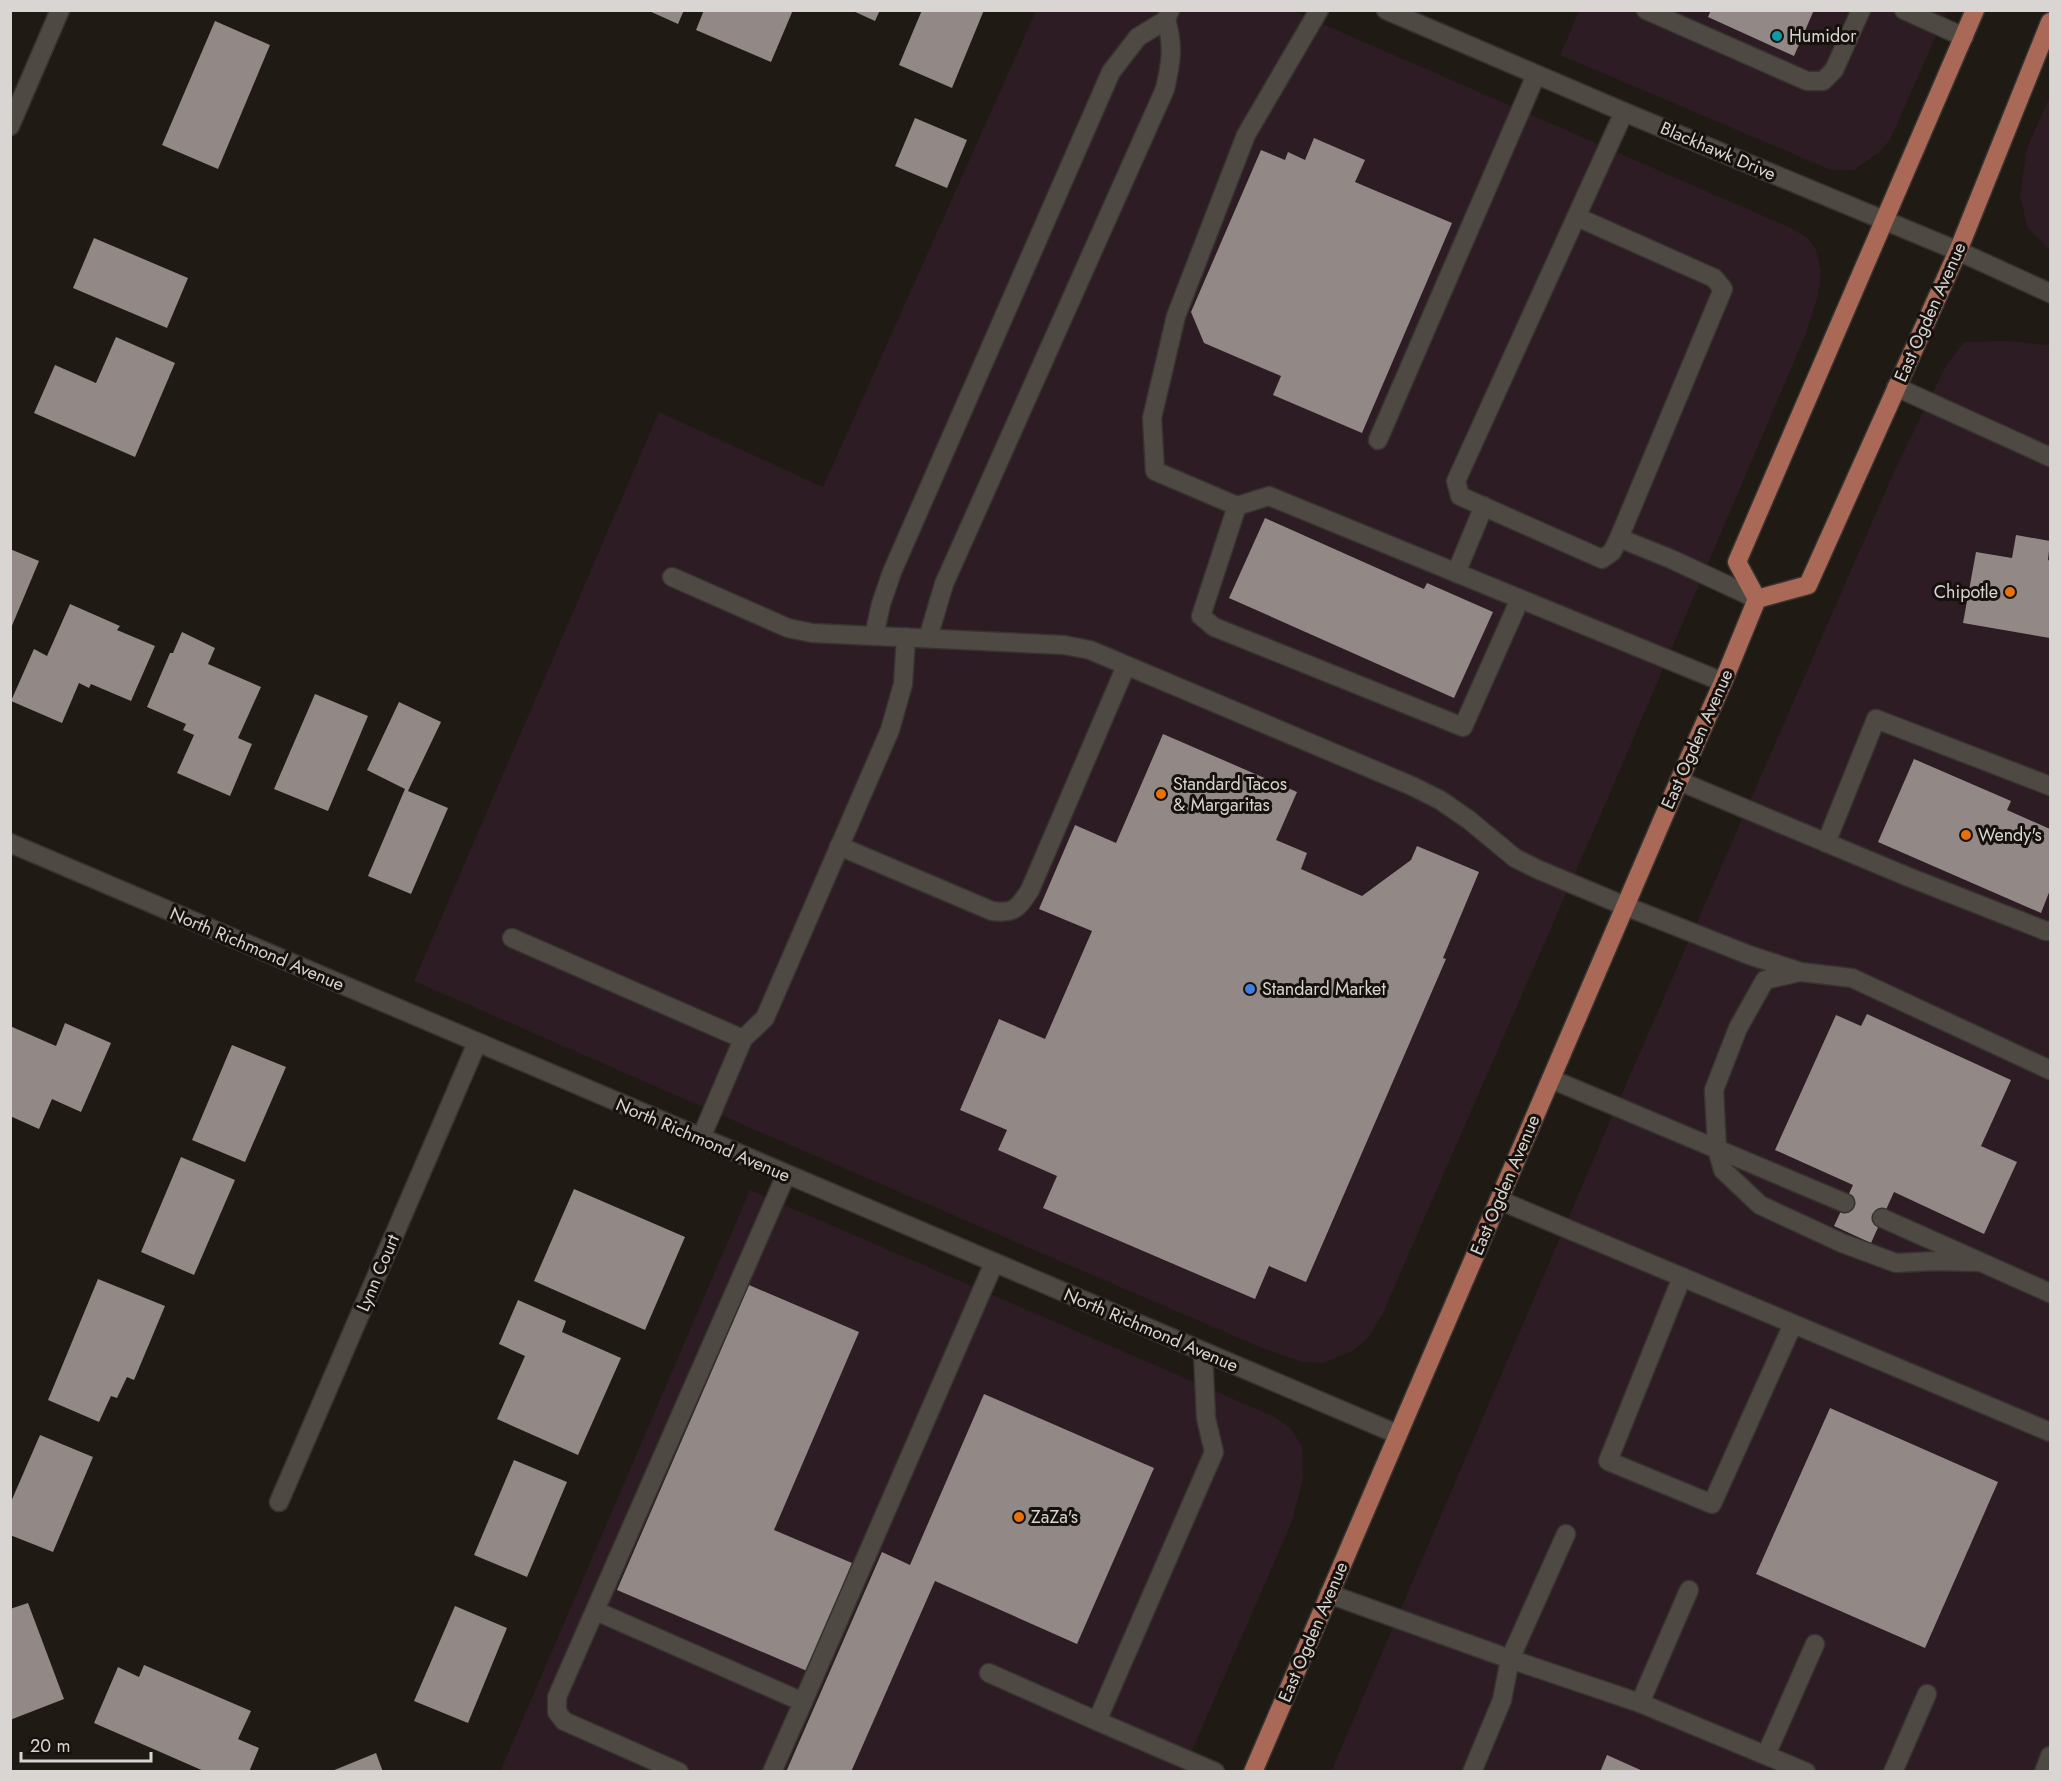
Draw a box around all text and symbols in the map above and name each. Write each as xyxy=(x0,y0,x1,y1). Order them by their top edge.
place label: Humidor xyxy=(1789,23,1857,49)
marker: Humidor xyxy=(1770,29,1784,43)
street label: Blackhawk Drive xyxy=(1656,115,1780,187)
street label: East Ogden Avenue xyxy=(1888,238,1972,386)
place label: Chipotle xyxy=(1934,579,1998,605)
marker: Chipotle xyxy=(2003,585,2017,599)
street label: East Ogden Avenue xyxy=(1655,665,1739,813)
place label: Standard Tacos & Margaritas xyxy=(1173,771,1287,818)
marker: Standard Tacos & Margaritas xyxy=(1154,787,1168,801)
place label: Wendy's xyxy=(1978,822,2042,848)
marker: Wendy's xyxy=(1959,828,1973,842)
street label: North Richmond Avenue xyxy=(166,901,348,997)
place label: Standard Market xyxy=(1262,976,1386,1002)
marker: Standard Market xyxy=(1243,982,1257,996)
street label: North Richmond Avenue xyxy=(612,1092,794,1188)
street label: East Ogden Avenue xyxy=(1464,1111,1546,1259)
street label: Lynn Court xyxy=(350,1230,406,1316)
street label: North Richmond Avenue xyxy=(1060,1282,1242,1378)
place label: ZaZa's xyxy=(1031,1504,1078,1530)
marker: ZaZa's xyxy=(1012,1510,1026,1524)
street label: East Ogden Avenue xyxy=(1272,1558,1354,1706)
scale bar xyxy=(21,1725,152,1763)
text: 20 m xyxy=(30,1733,70,1759)

